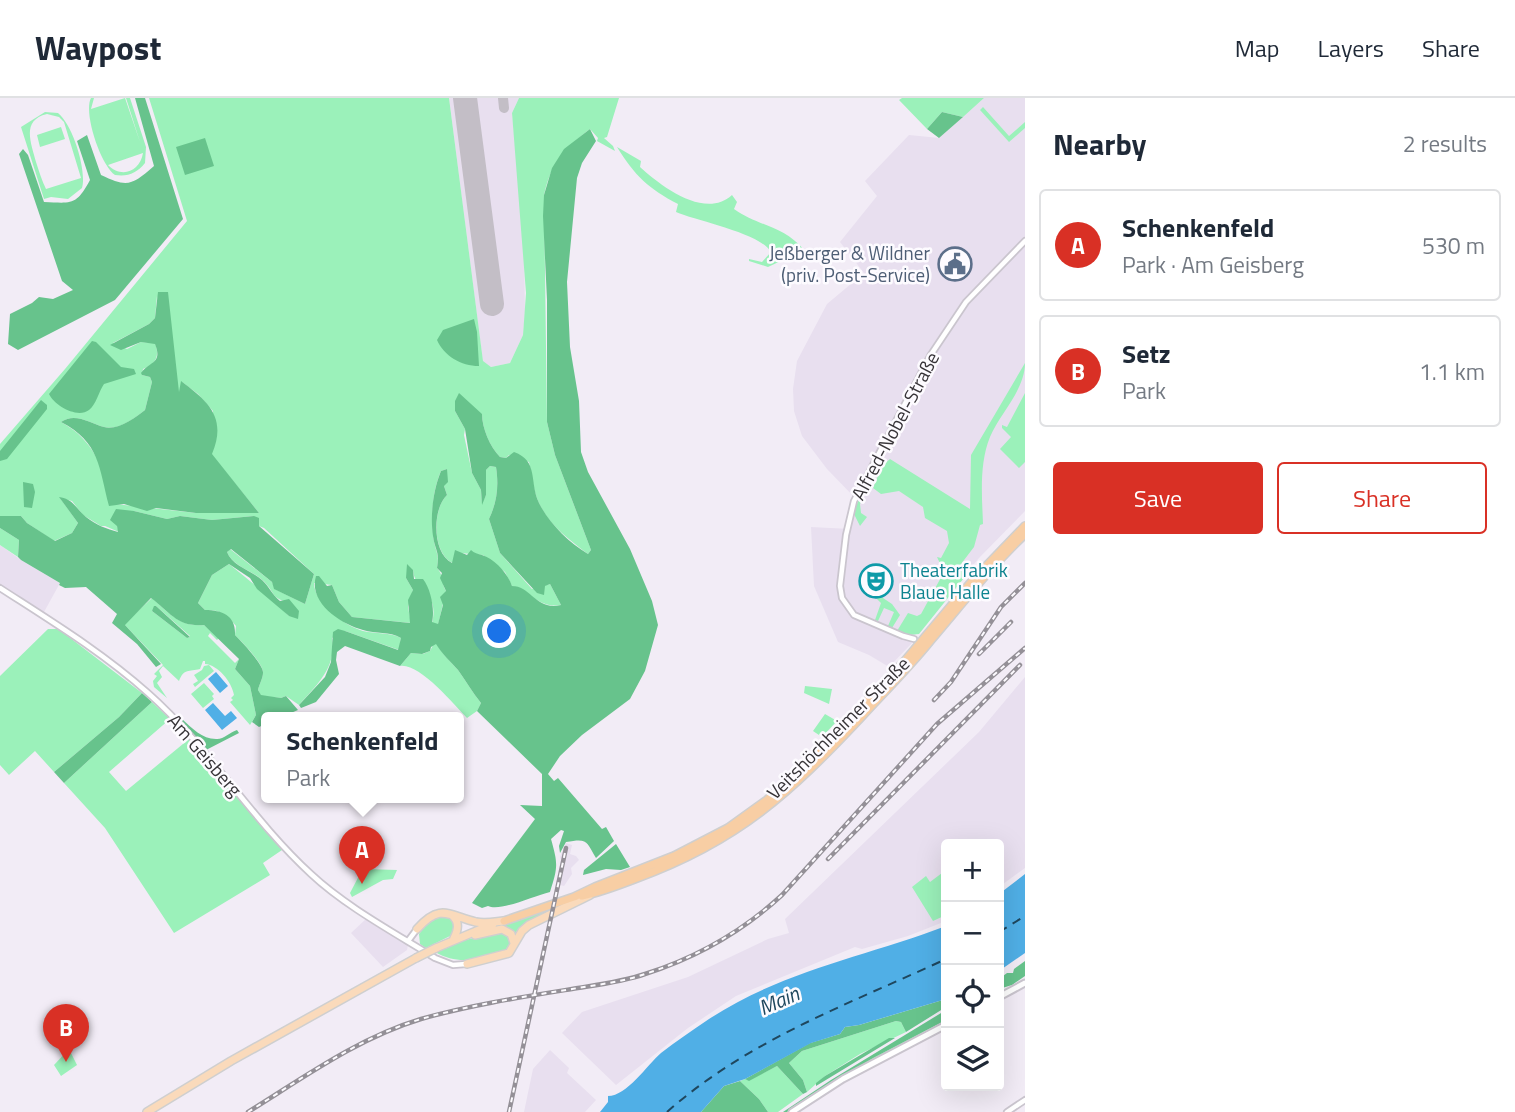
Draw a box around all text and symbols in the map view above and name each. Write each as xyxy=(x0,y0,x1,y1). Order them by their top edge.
text: Waypost xyxy=(35,23,161,73)
text: Map xyxy=(1235,30,1280,66)
text: Layers xyxy=(1318,30,1384,66)
text: Share xyxy=(1422,30,1480,66)
text: Nearby xyxy=(1053,121,1146,167)
text: 2 results xyxy=(1403,126,1487,161)
text: Schenkenfeld xyxy=(1122,208,1274,247)
text: A xyxy=(1071,228,1085,263)
text: 530 m xyxy=(1422,228,1485,263)
place label: Jeßberger & Wildner (priv. Post-Service) xyxy=(769,238,930,289)
public building icon: Jeßberger & Wildner (priv. Post-Service) xyxy=(936,245,974,283)
text: Park · Am Geisberg xyxy=(1122,247,1304,282)
text: Setz xyxy=(1122,334,1171,373)
street label: Alfred-Nobel-Straße xyxy=(843,346,946,505)
text: B xyxy=(1071,354,1085,389)
text: 1.1 km xyxy=(1419,354,1485,389)
text: Park xyxy=(1122,373,1166,408)
button: Save xyxy=(1053,462,1263,534)
button: Share xyxy=(1277,462,1487,534)
place label: Theaterfabrik Blaue Halle xyxy=(900,555,1008,606)
theatre icon: Theaterfabrik Blaue Halle xyxy=(857,562,895,600)
your location xyxy=(482,614,516,648)
street label: Veitshöchheimer Straße xyxy=(760,650,916,806)
street label: Am Geisberg xyxy=(161,707,250,803)
popup xyxy=(261,712,464,803)
text: Schenkenfeld xyxy=(286,721,439,760)
text: Park xyxy=(286,760,330,795)
pin: A xyxy=(339,826,385,884)
map controls xyxy=(941,839,1004,1091)
button: + xyxy=(941,839,1004,902)
button: − xyxy=(941,902,1004,965)
button: locate xyxy=(941,965,1004,1028)
water label: Main xyxy=(753,977,805,1023)
pin: B xyxy=(43,1004,89,1062)
button: layers xyxy=(941,1028,1004,1091)

